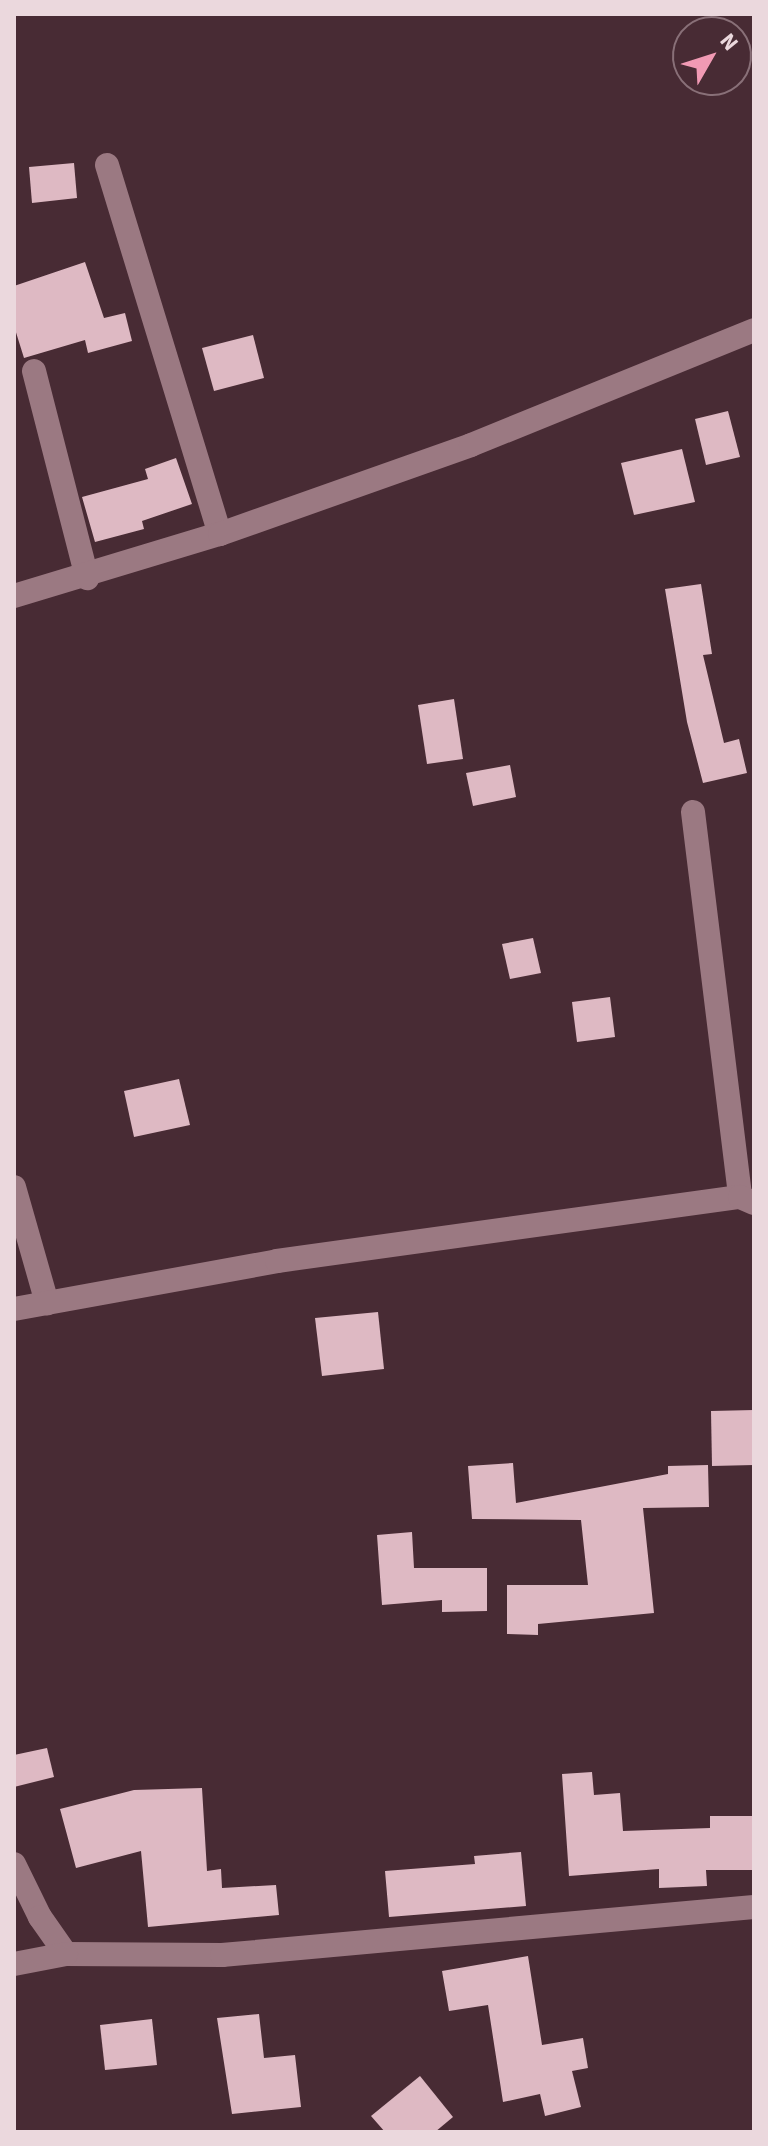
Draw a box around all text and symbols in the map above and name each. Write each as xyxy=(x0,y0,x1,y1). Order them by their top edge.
north arrow xyxy=(672,16,752,96)
text: N xyxy=(712,26,746,58)

